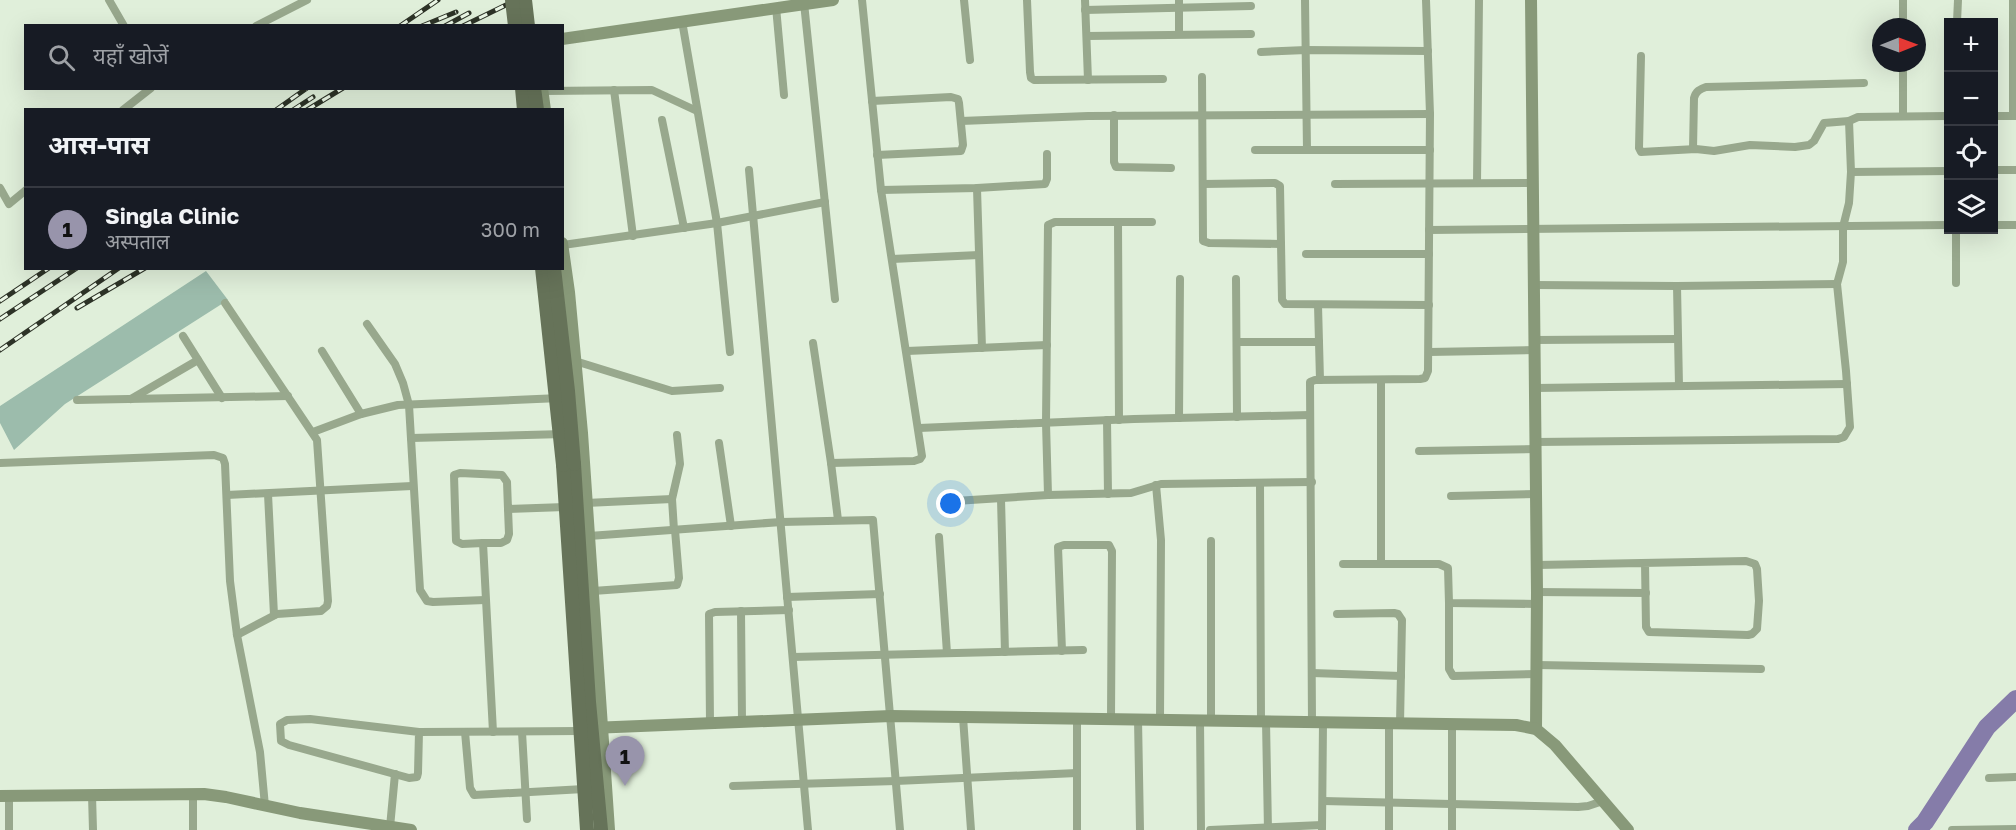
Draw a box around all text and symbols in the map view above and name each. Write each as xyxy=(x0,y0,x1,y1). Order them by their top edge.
north arrow xyxy=(1872,18,1926,72)
map controls xyxy=(1944,18,1998,234)
button: + xyxy=(1944,18,1998,72)
search box xyxy=(24,24,564,90)
icon: search xyxy=(45,41,78,74)
text: यहाँ खोजें xyxy=(93,42,169,69)
button: − xyxy=(1944,72,1998,126)
button: locate xyxy=(1944,126,1998,180)
text: आस-पास xyxy=(48,129,150,160)
button: layers xyxy=(1944,180,1998,234)
text: Singla Clinic xyxy=(105,202,239,229)
text: 1 xyxy=(62,217,73,241)
text: 300 m xyxy=(481,217,540,241)
text: अस्पताल xyxy=(105,229,170,253)
your location xyxy=(936,489,965,518)
pin: 1 xyxy=(606,736,644,786)

